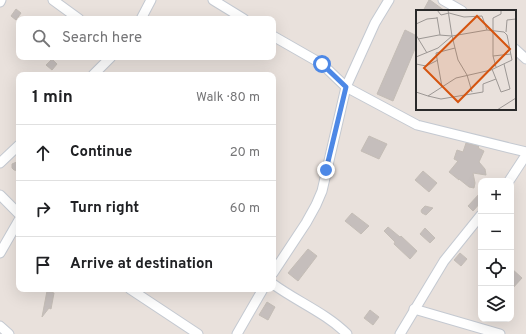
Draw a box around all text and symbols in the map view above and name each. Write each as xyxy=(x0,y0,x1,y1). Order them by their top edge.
inset map xyxy=(416,10,516,110)
search box xyxy=(16,16,276,60)
icon: search xyxy=(30,27,52,49)
text: Search here xyxy=(62,29,142,48)
route start xyxy=(313,55,331,73)
text: 1 min xyxy=(32,87,73,109)
text: Walk · 80 m xyxy=(196,90,260,106)
icon: ahead xyxy=(32,142,54,164)
text: Continue xyxy=(70,143,132,162)
text: 20 m xyxy=(230,145,260,161)
route end xyxy=(317,161,335,179)
map controls xyxy=(478,178,514,322)
button: + xyxy=(478,178,514,214)
icon: right xyxy=(32,198,54,220)
text: Turn right xyxy=(70,199,139,218)
text: 60 m xyxy=(230,201,260,217)
button: − xyxy=(478,214,514,250)
button: locate xyxy=(478,250,514,286)
icon: arrive xyxy=(32,254,54,276)
text: Arrive at destination xyxy=(70,255,213,274)
button: layers xyxy=(478,286,514,322)

